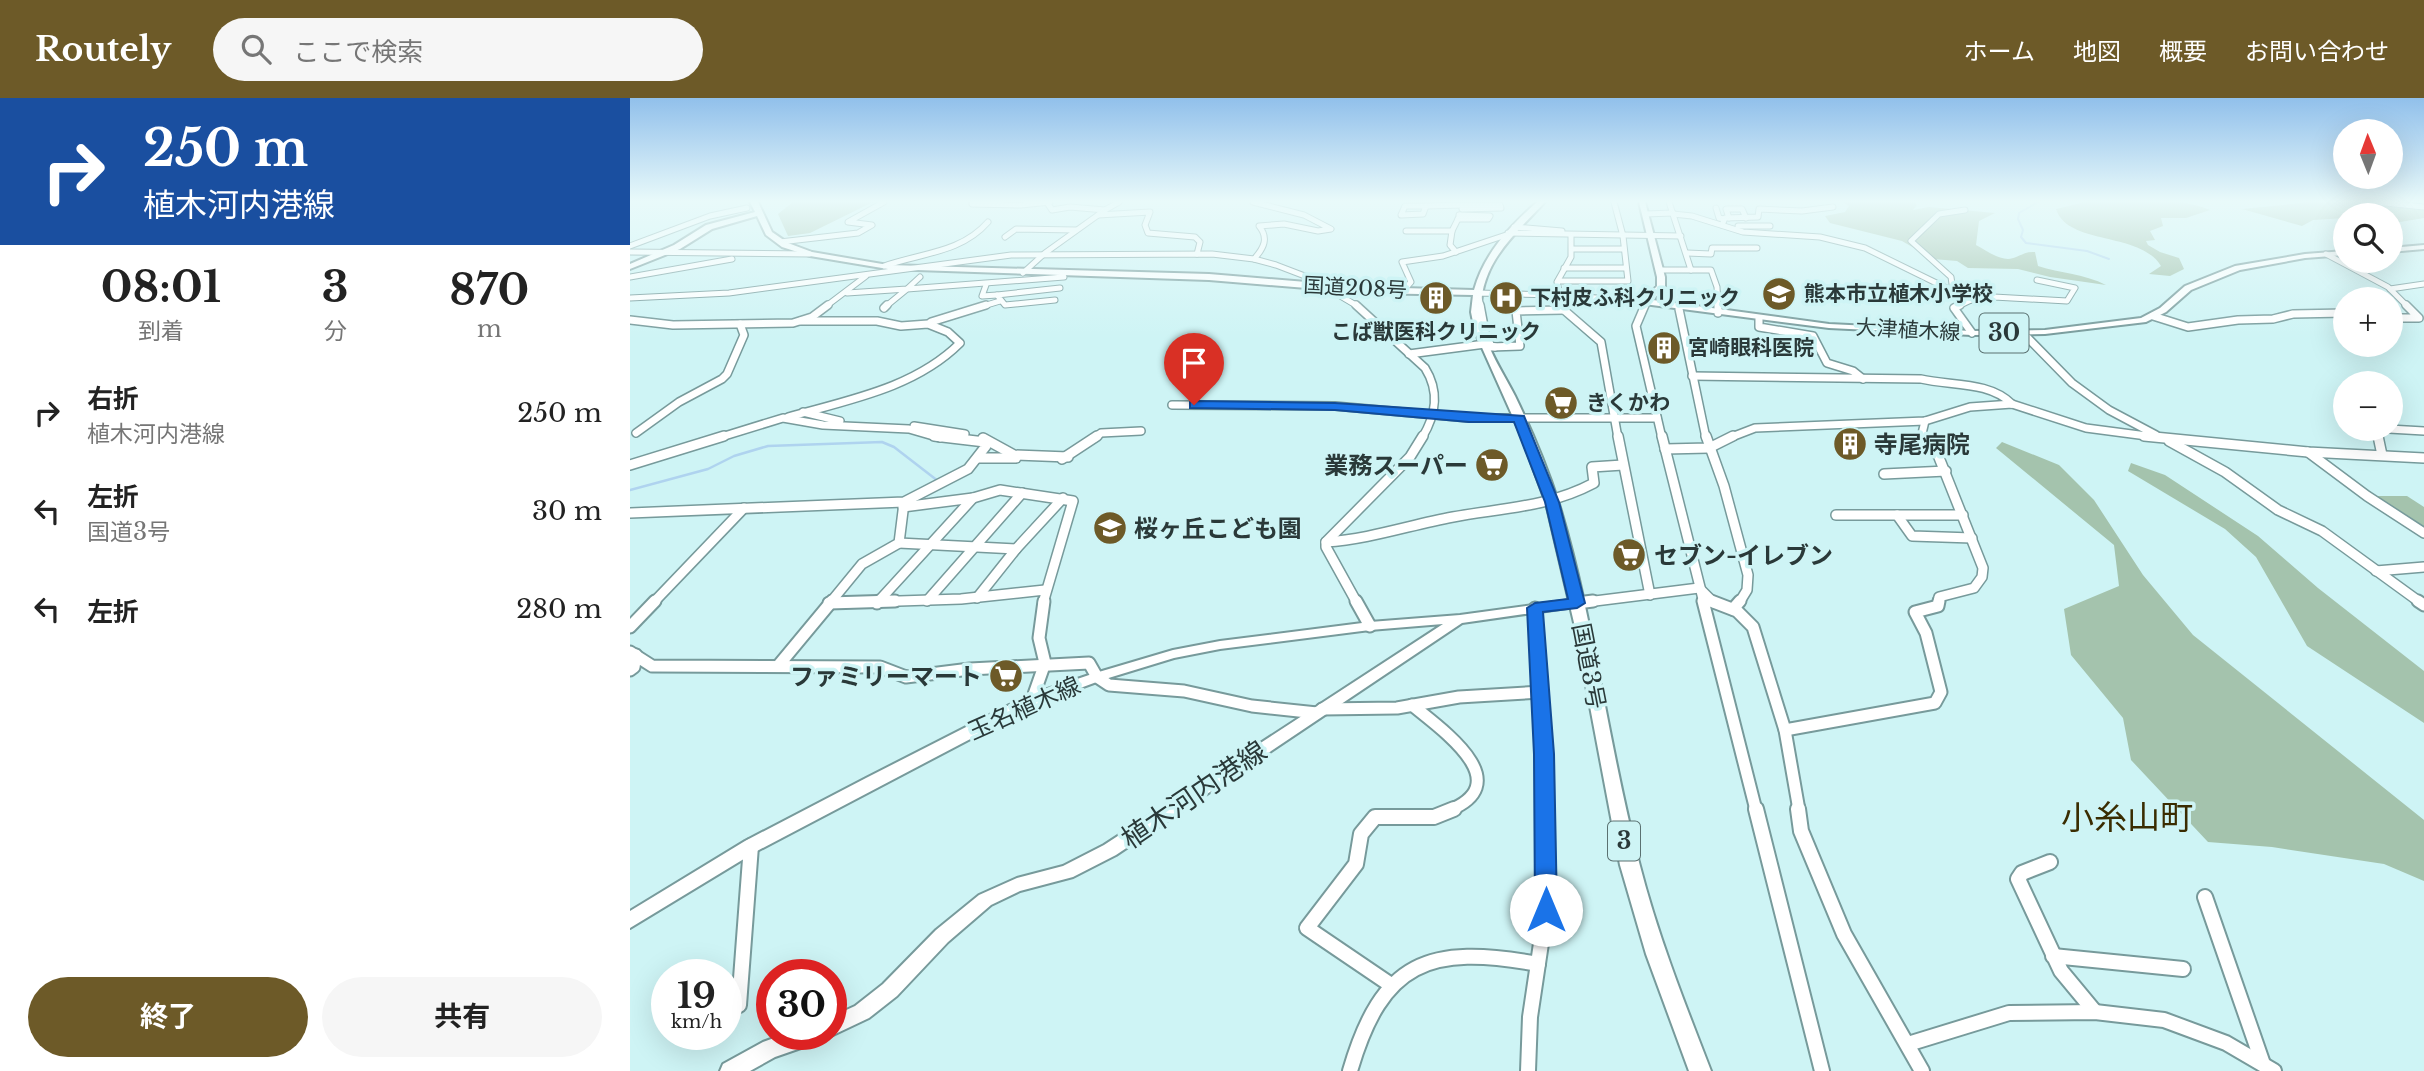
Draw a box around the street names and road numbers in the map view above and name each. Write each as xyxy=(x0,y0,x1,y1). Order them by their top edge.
street label: 国道208号 xyxy=(1303,272,1407,304)
street label: 大津植木線 xyxy=(1855,314,1961,346)
road number: 30 xyxy=(1980,314,2028,352)
street label: 国道3号 xyxy=(1566,621,1612,711)
street label: 玉名植木線 xyxy=(963,670,1085,746)
street label: 植木河内港線 xyxy=(1115,734,1273,856)
road number: 3 xyxy=(1608,821,1640,860)

